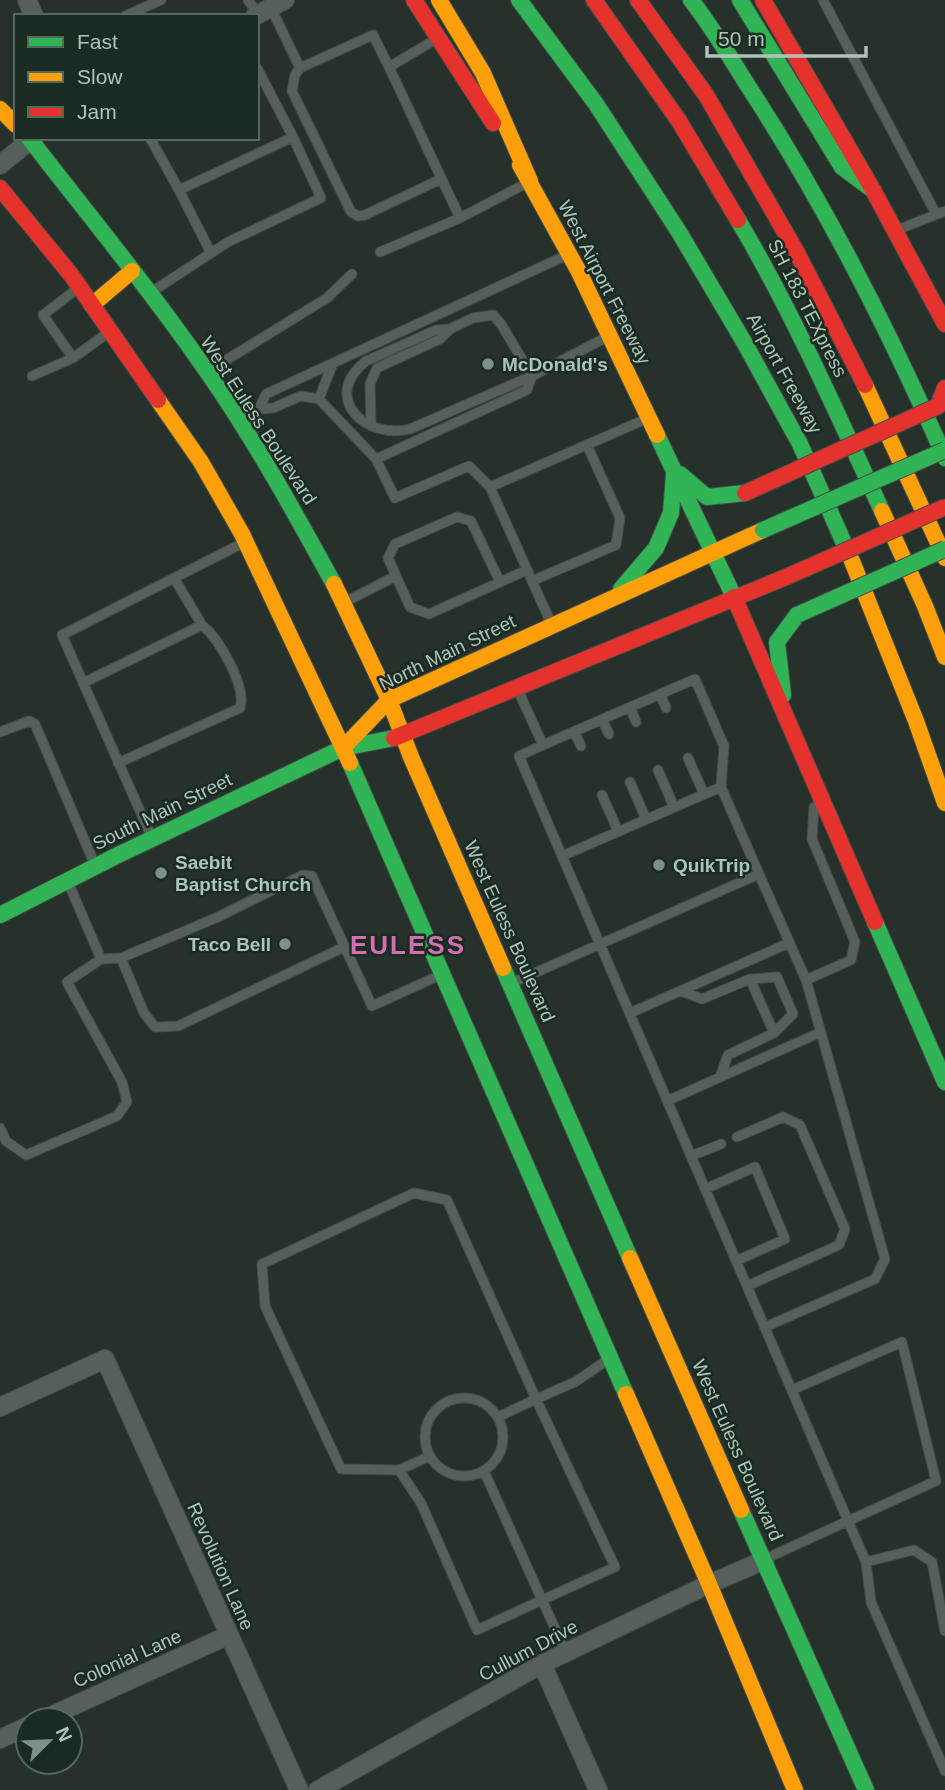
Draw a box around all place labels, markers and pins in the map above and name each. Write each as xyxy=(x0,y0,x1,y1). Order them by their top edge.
place label: McDonald's xyxy=(502,354,608,375)
marker: McDonald's xyxy=(480,356,496,372)
place label: Saebit Baptist Church xyxy=(175,852,311,895)
place label: QuikTrip xyxy=(673,855,750,876)
marker: QuikTrip xyxy=(651,857,667,873)
marker: Saebit Baptist Church xyxy=(153,865,169,881)
place label: Taco Bell xyxy=(188,934,271,955)
marker: Taco Bell xyxy=(277,936,293,952)

